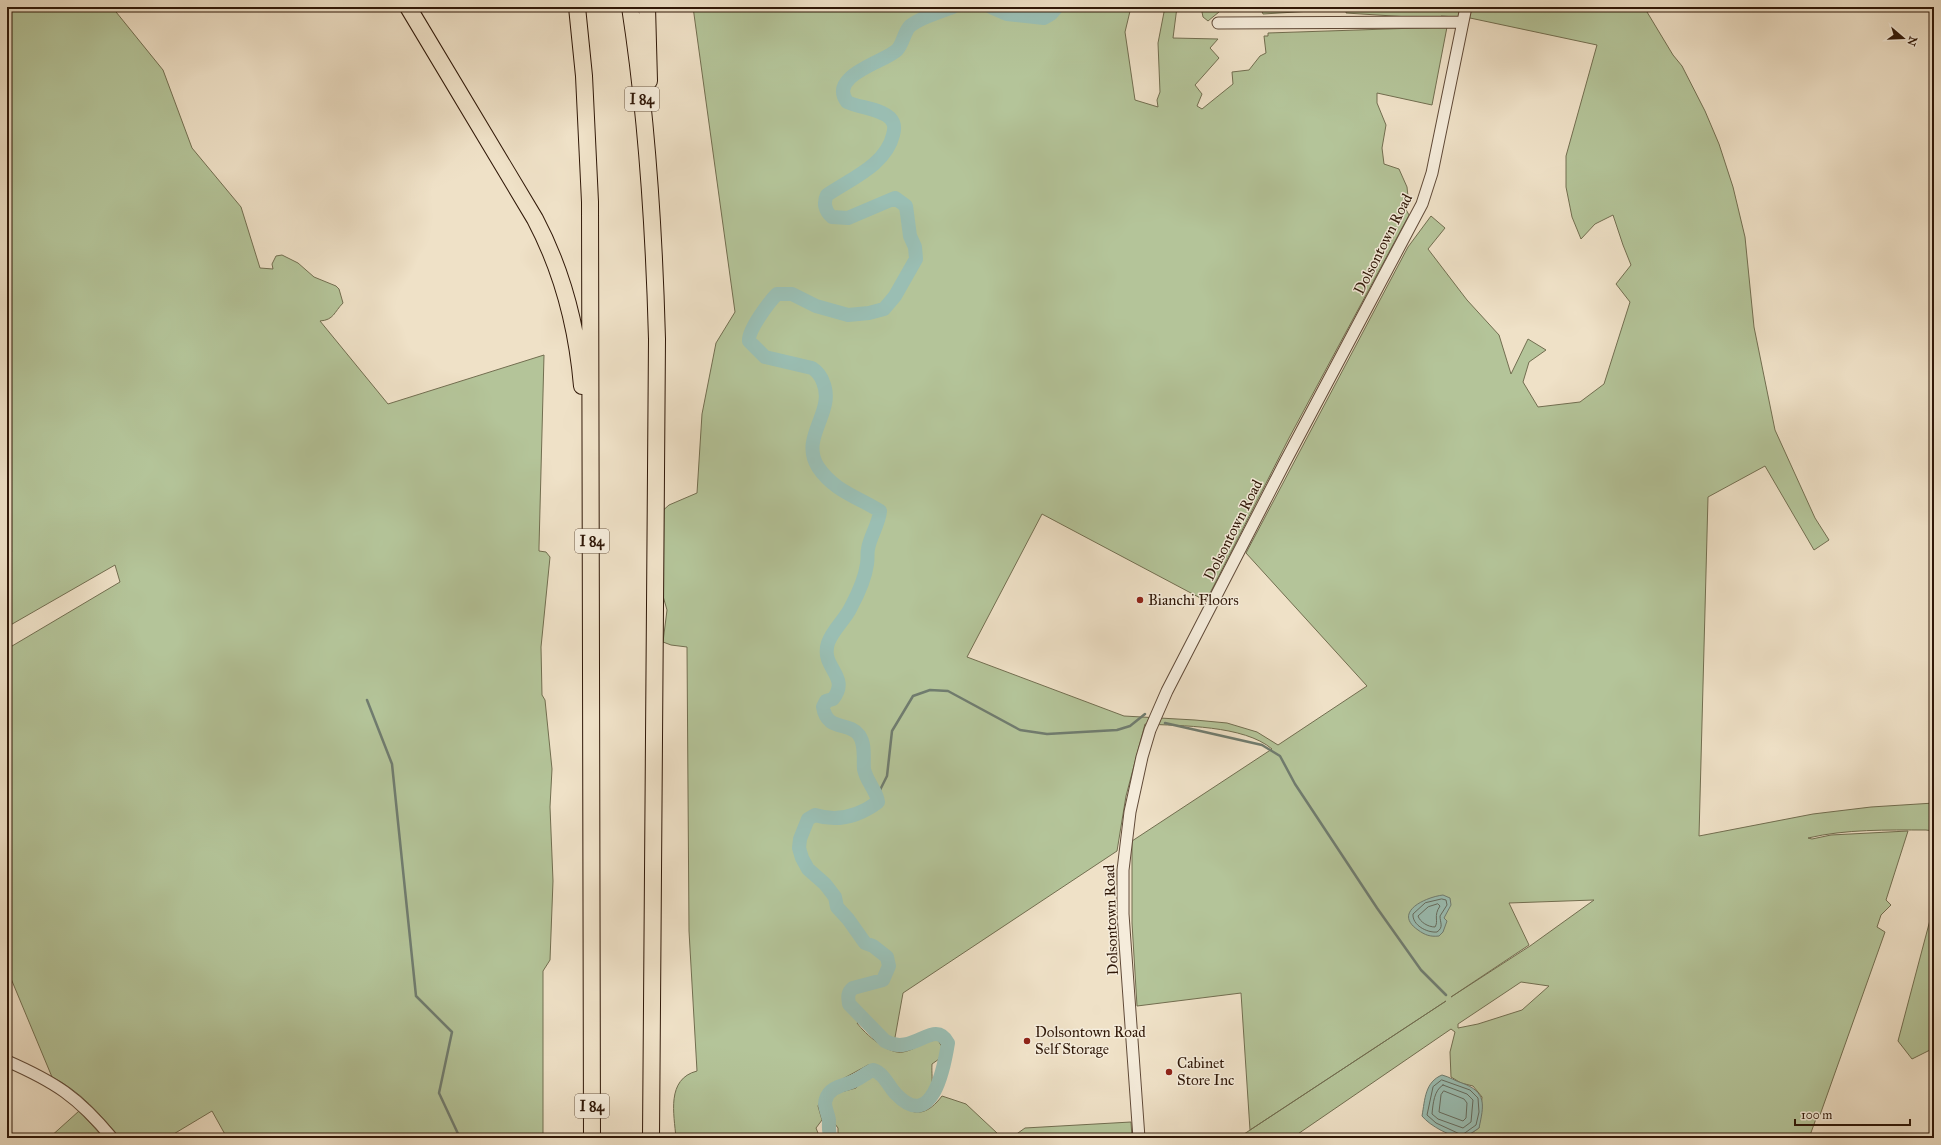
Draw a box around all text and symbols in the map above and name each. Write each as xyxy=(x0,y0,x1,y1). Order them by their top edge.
north arrow xyxy=(1883,18,1923,58)
text: N xyxy=(1904,35,1920,48)
road number: I 84 xyxy=(625,87,659,111)
street label: Dolsontown Road xyxy=(1350,190,1416,297)
street label: Dolsontown Road xyxy=(1200,476,1266,583)
road number: I 84 xyxy=(575,529,609,553)
place label: Bianchi Floors xyxy=(1148,591,1239,609)
marker: Bianchi Floors xyxy=(1135,595,1145,605)
street label: Dolsontown Road xyxy=(1100,864,1122,976)
place label: Dolsontown Road Self Storage xyxy=(1035,1023,1146,1058)
marker: Dolsontown Road Self Storage xyxy=(1022,1036,1032,1046)
place label: Cabinet Store Inc xyxy=(1177,1054,1234,1089)
marker: Cabinet Store Inc xyxy=(1164,1067,1174,1077)
road number: I 84 xyxy=(575,1094,609,1118)
scale bar xyxy=(1795,1101,1910,1127)
text: 100 m xyxy=(1801,1108,1832,1122)

